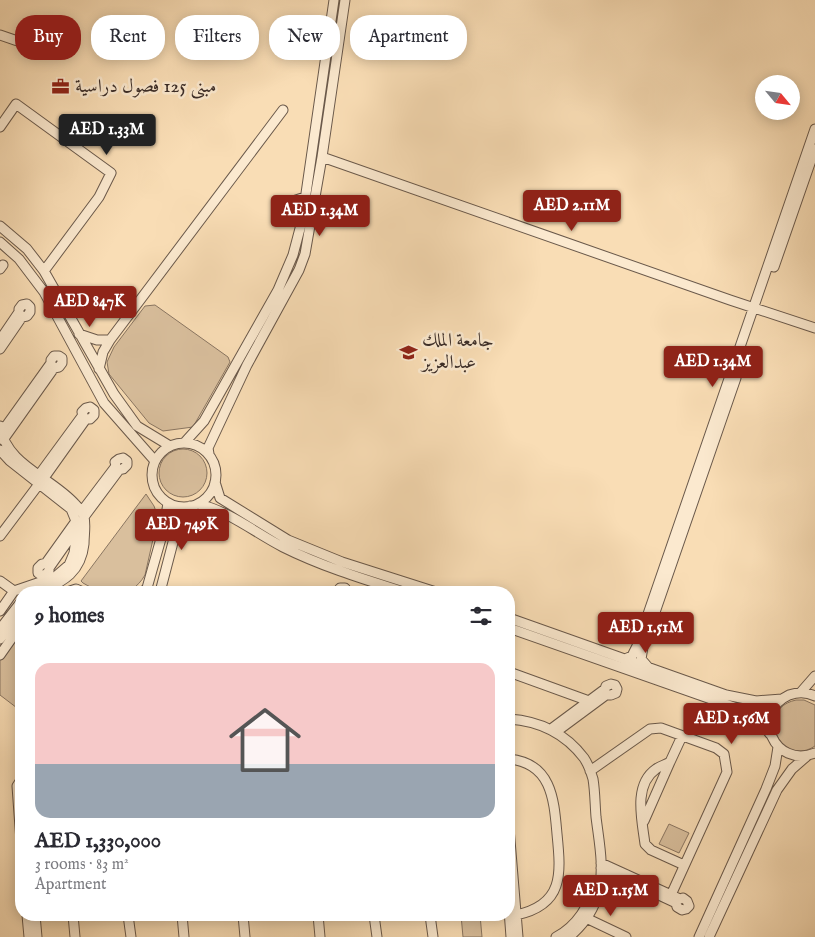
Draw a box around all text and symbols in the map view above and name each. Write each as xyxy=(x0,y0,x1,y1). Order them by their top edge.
chip: Buy xyxy=(15,15,81,60)
chip: Rent xyxy=(91,15,165,60)
chip: Filters xyxy=(175,15,259,60)
chip: New xyxy=(269,15,340,60)
chip: Apartment xyxy=(350,15,467,60)
place label: مبنى 125 فصول دراسية xyxy=(75,75,216,99)
north arrow xyxy=(755,75,800,120)
map controls xyxy=(755,75,800,120)
office icon: مبنى 125 فصول دراسية xyxy=(51,77,71,97)
pin: AED 1.33M xyxy=(50,114,164,156)
text: AED 1.33M xyxy=(70,120,144,140)
pin: AED 2.11M xyxy=(515,190,629,232)
pin: AED 1.34M xyxy=(263,194,377,237)
text: AED 2.11M xyxy=(534,196,610,216)
text: AED 1.34M xyxy=(282,201,358,221)
pin: AED 847K xyxy=(38,286,142,328)
text: AED 847K xyxy=(55,292,125,312)
place label: جامعة الملك عبدالعزيز xyxy=(420,329,494,375)
school or university icon: جامعة الملك عبدالعزيز xyxy=(398,342,418,362)
pin: AED 1.34M xyxy=(656,346,770,388)
text: AED 1.34M xyxy=(675,352,751,372)
pin: AED 749K xyxy=(130,508,234,551)
text: AED 749K xyxy=(146,515,218,535)
icon: filters xyxy=(467,602,495,630)
text: 9 homes xyxy=(35,603,104,630)
pin: AED 1.51M xyxy=(589,612,703,654)
text: AED 1.51M xyxy=(609,618,683,638)
icon: home xyxy=(220,695,310,785)
pin: AED 1.56M xyxy=(675,702,789,745)
text: AED 1.56M xyxy=(694,709,770,729)
text: AED 1,330,000 xyxy=(35,828,161,855)
text: 3 rooms · 83 m² xyxy=(35,855,129,875)
pin: AED 1.15M xyxy=(554,874,668,917)
text: Apartment xyxy=(35,875,106,895)
text: AED 1.15M xyxy=(574,881,648,901)

